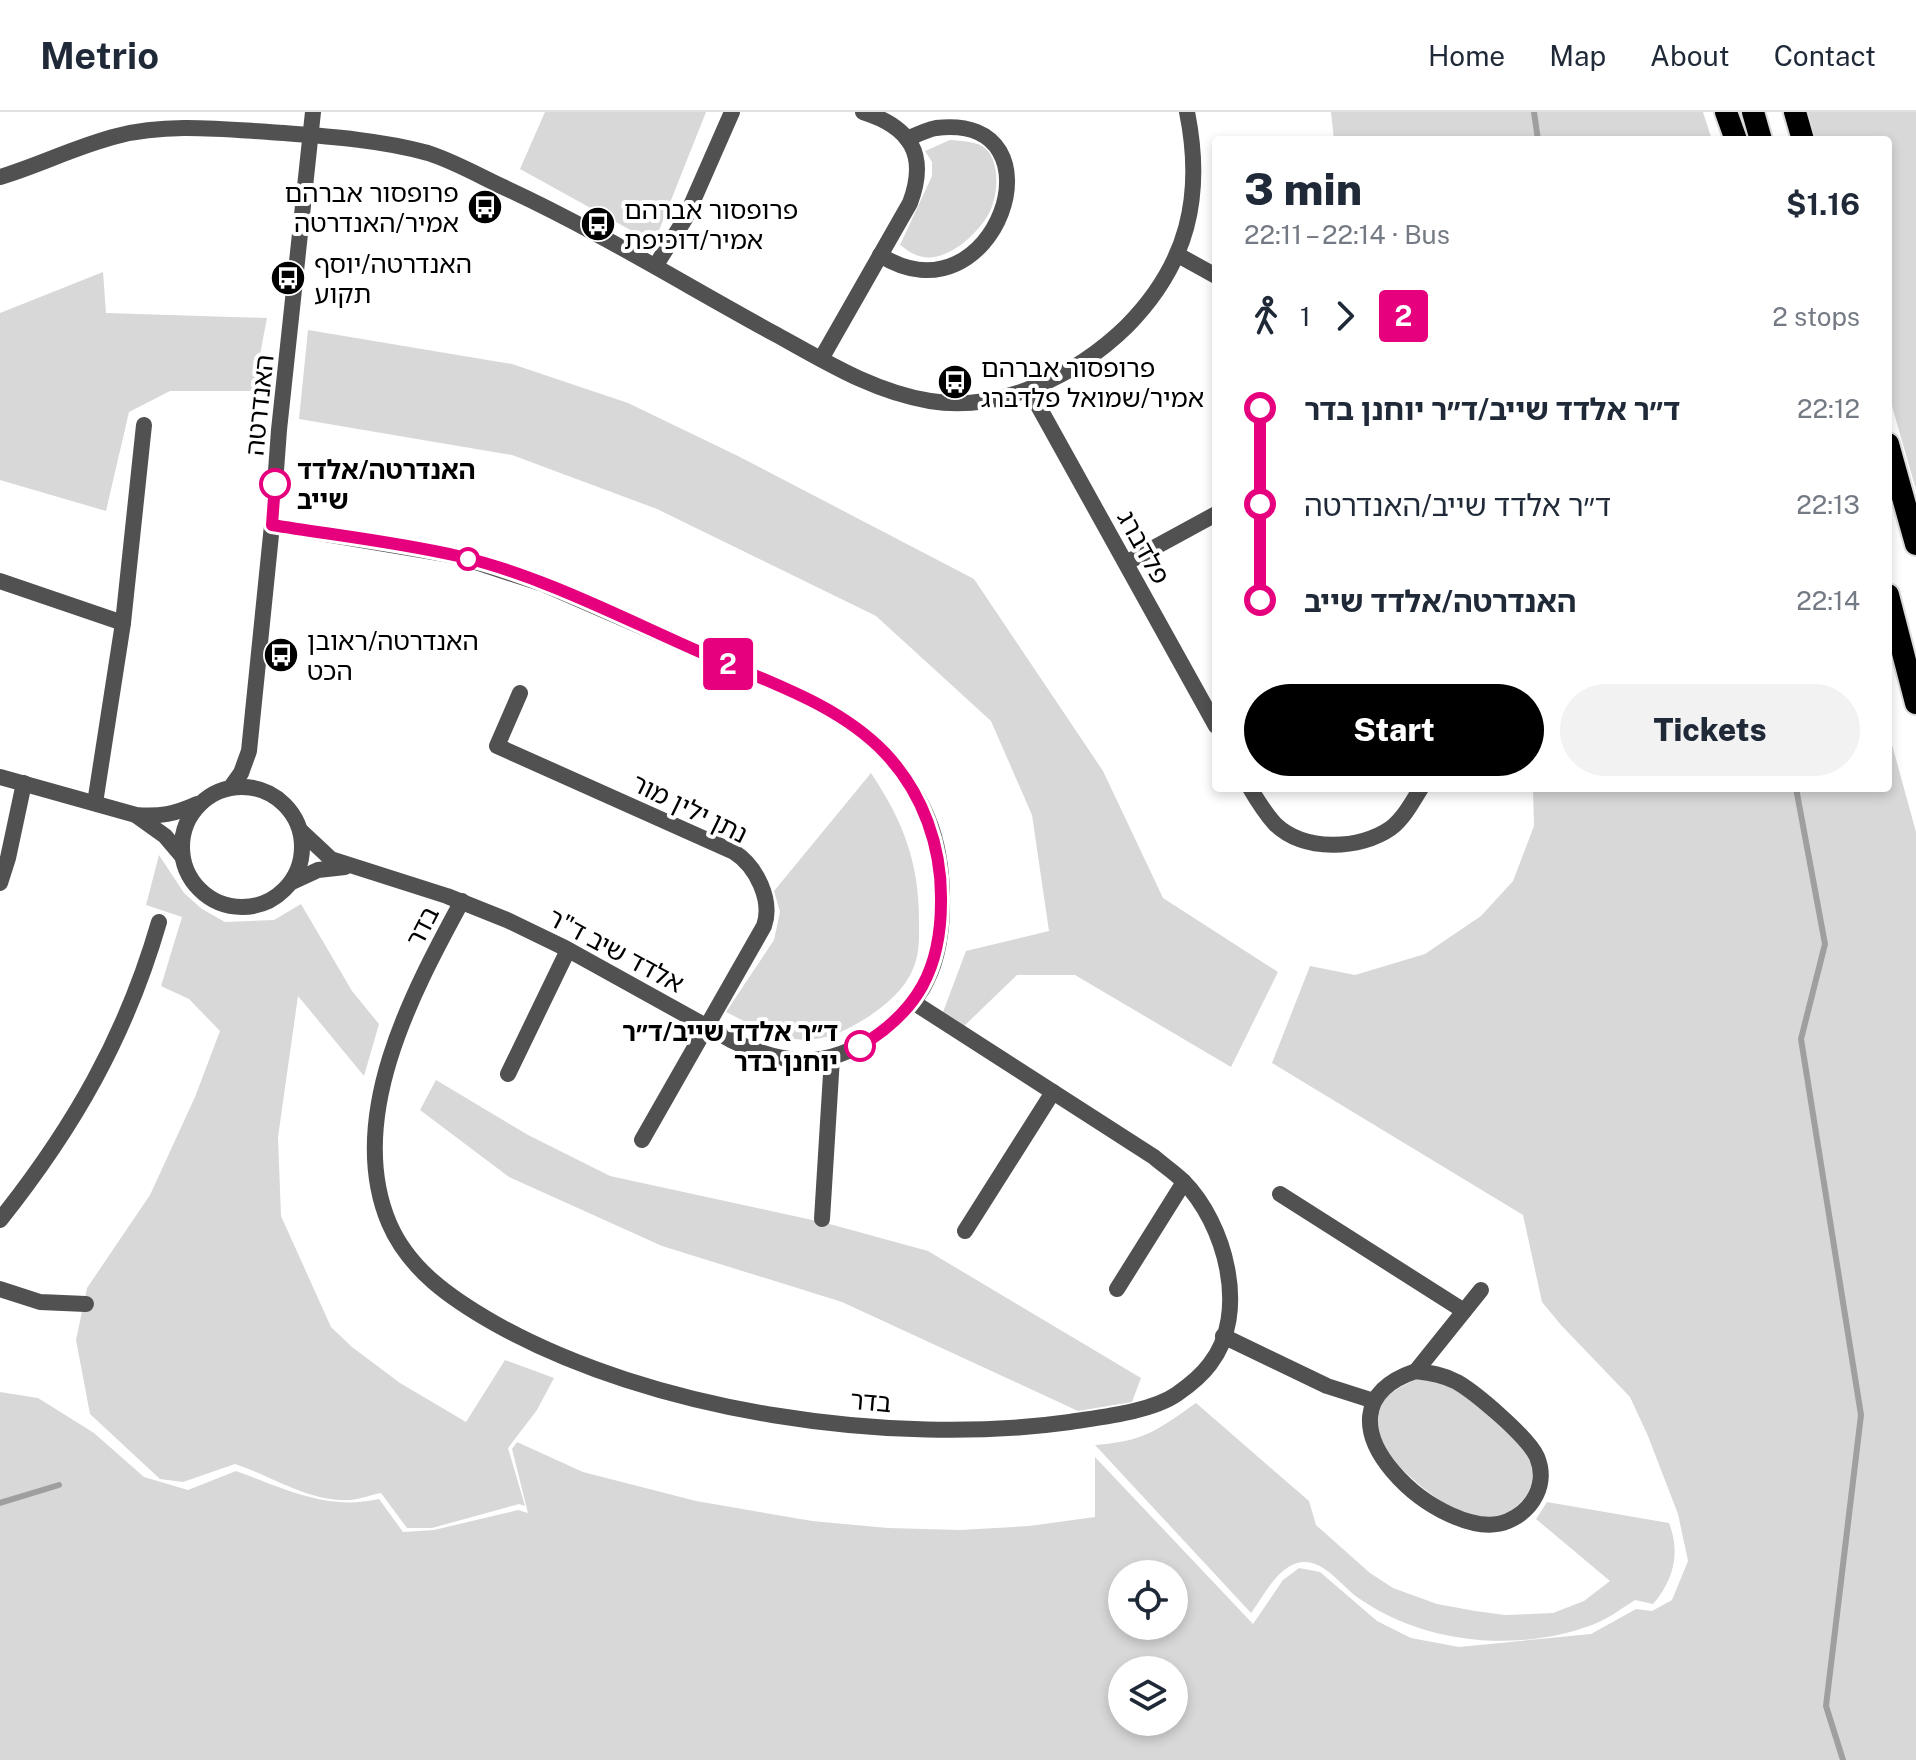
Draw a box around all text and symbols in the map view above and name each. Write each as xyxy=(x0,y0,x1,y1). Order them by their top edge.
text: Metrio xyxy=(40,33,159,78)
text: Home xyxy=(1428,39,1505,72)
text: Map xyxy=(1549,39,1606,72)
text: About xyxy=(1650,39,1730,72)
text: Contact xyxy=(1774,39,1876,72)
text: 3 min xyxy=(1244,163,1362,215)
place label: פרופסור אברהם אמיר/האנדרטה xyxy=(285,177,459,238)
text: $1.16 xyxy=(1786,186,1860,222)
bus stop icon: פרופסור אברהם אמיר/האנדרטה xyxy=(466,188,504,226)
place label: פרופסור אברהם אמיר/דוכיפת xyxy=(624,194,798,255)
bus stop icon: פרופסור אברהם אמיר/דוכיפת xyxy=(579,205,617,243)
text: 22:11 – 22:14 · Bus xyxy=(1244,219,1450,250)
place label: האנדרטה/יוסף תקוע xyxy=(314,248,472,309)
bus stop icon: האנדרטה/יוסף תקוע xyxy=(269,259,307,297)
icon: walk xyxy=(1244,294,1288,338)
icon: forward xyxy=(1323,294,1367,338)
text: 2 xyxy=(1395,299,1412,332)
text: 1 xyxy=(1300,301,1311,332)
text: 2 stops xyxy=(1772,301,1860,332)
place label: פרופסור אברהם אמיר/שמואל פלדברג xyxy=(981,352,1204,413)
street label: האנדרטה xyxy=(238,353,280,457)
bus stop icon: פרופסור אברהם אמיר/שמואל פלדברג xyxy=(936,363,974,401)
text: ד״ר אלדד שייב/ד״ר יוחנן בדר xyxy=(1304,391,1680,427)
text: 22:12 xyxy=(1797,393,1860,424)
place label: האנדרטה/אלדד שייב xyxy=(297,454,476,515)
marker: האנדרטה/אלדד שייב xyxy=(260,469,290,499)
text: ד״ר אלדד שייב/האנדרטה xyxy=(1304,487,1611,523)
text: 22:13 xyxy=(1796,489,1860,520)
street label: פלדברג xyxy=(1111,505,1177,589)
unlabelled marker xyxy=(457,548,479,570)
text: האנדרטה/אלדד שייב xyxy=(1304,583,1576,619)
text: 22:14 xyxy=(1796,585,1860,616)
place label: האנדרטה/ראובן הכט xyxy=(307,625,479,686)
bus stop icon: האנדרטה/ראובן הכט xyxy=(262,636,300,674)
line badge: 2 xyxy=(702,638,754,690)
text: 2 xyxy=(719,647,737,680)
button: Start xyxy=(1244,684,1544,776)
button: Tickets xyxy=(1560,684,1860,776)
street label: נתן ילין מור xyxy=(627,767,753,849)
street label: בדר xyxy=(399,901,445,951)
street label: אלדד שיב ד"ר xyxy=(543,901,689,999)
place label: ד״ר אלדד שייב/ד״ר יוחנן בדר xyxy=(622,1016,838,1077)
marker: ד״ר אלדד שייב/ד״ר יוחנן בדר xyxy=(845,1031,875,1061)
street label: בדר xyxy=(849,1384,893,1418)
map controls xyxy=(1108,1560,1188,1736)
button: locate xyxy=(1108,1560,1188,1640)
button: layers xyxy=(1108,1656,1188,1736)

